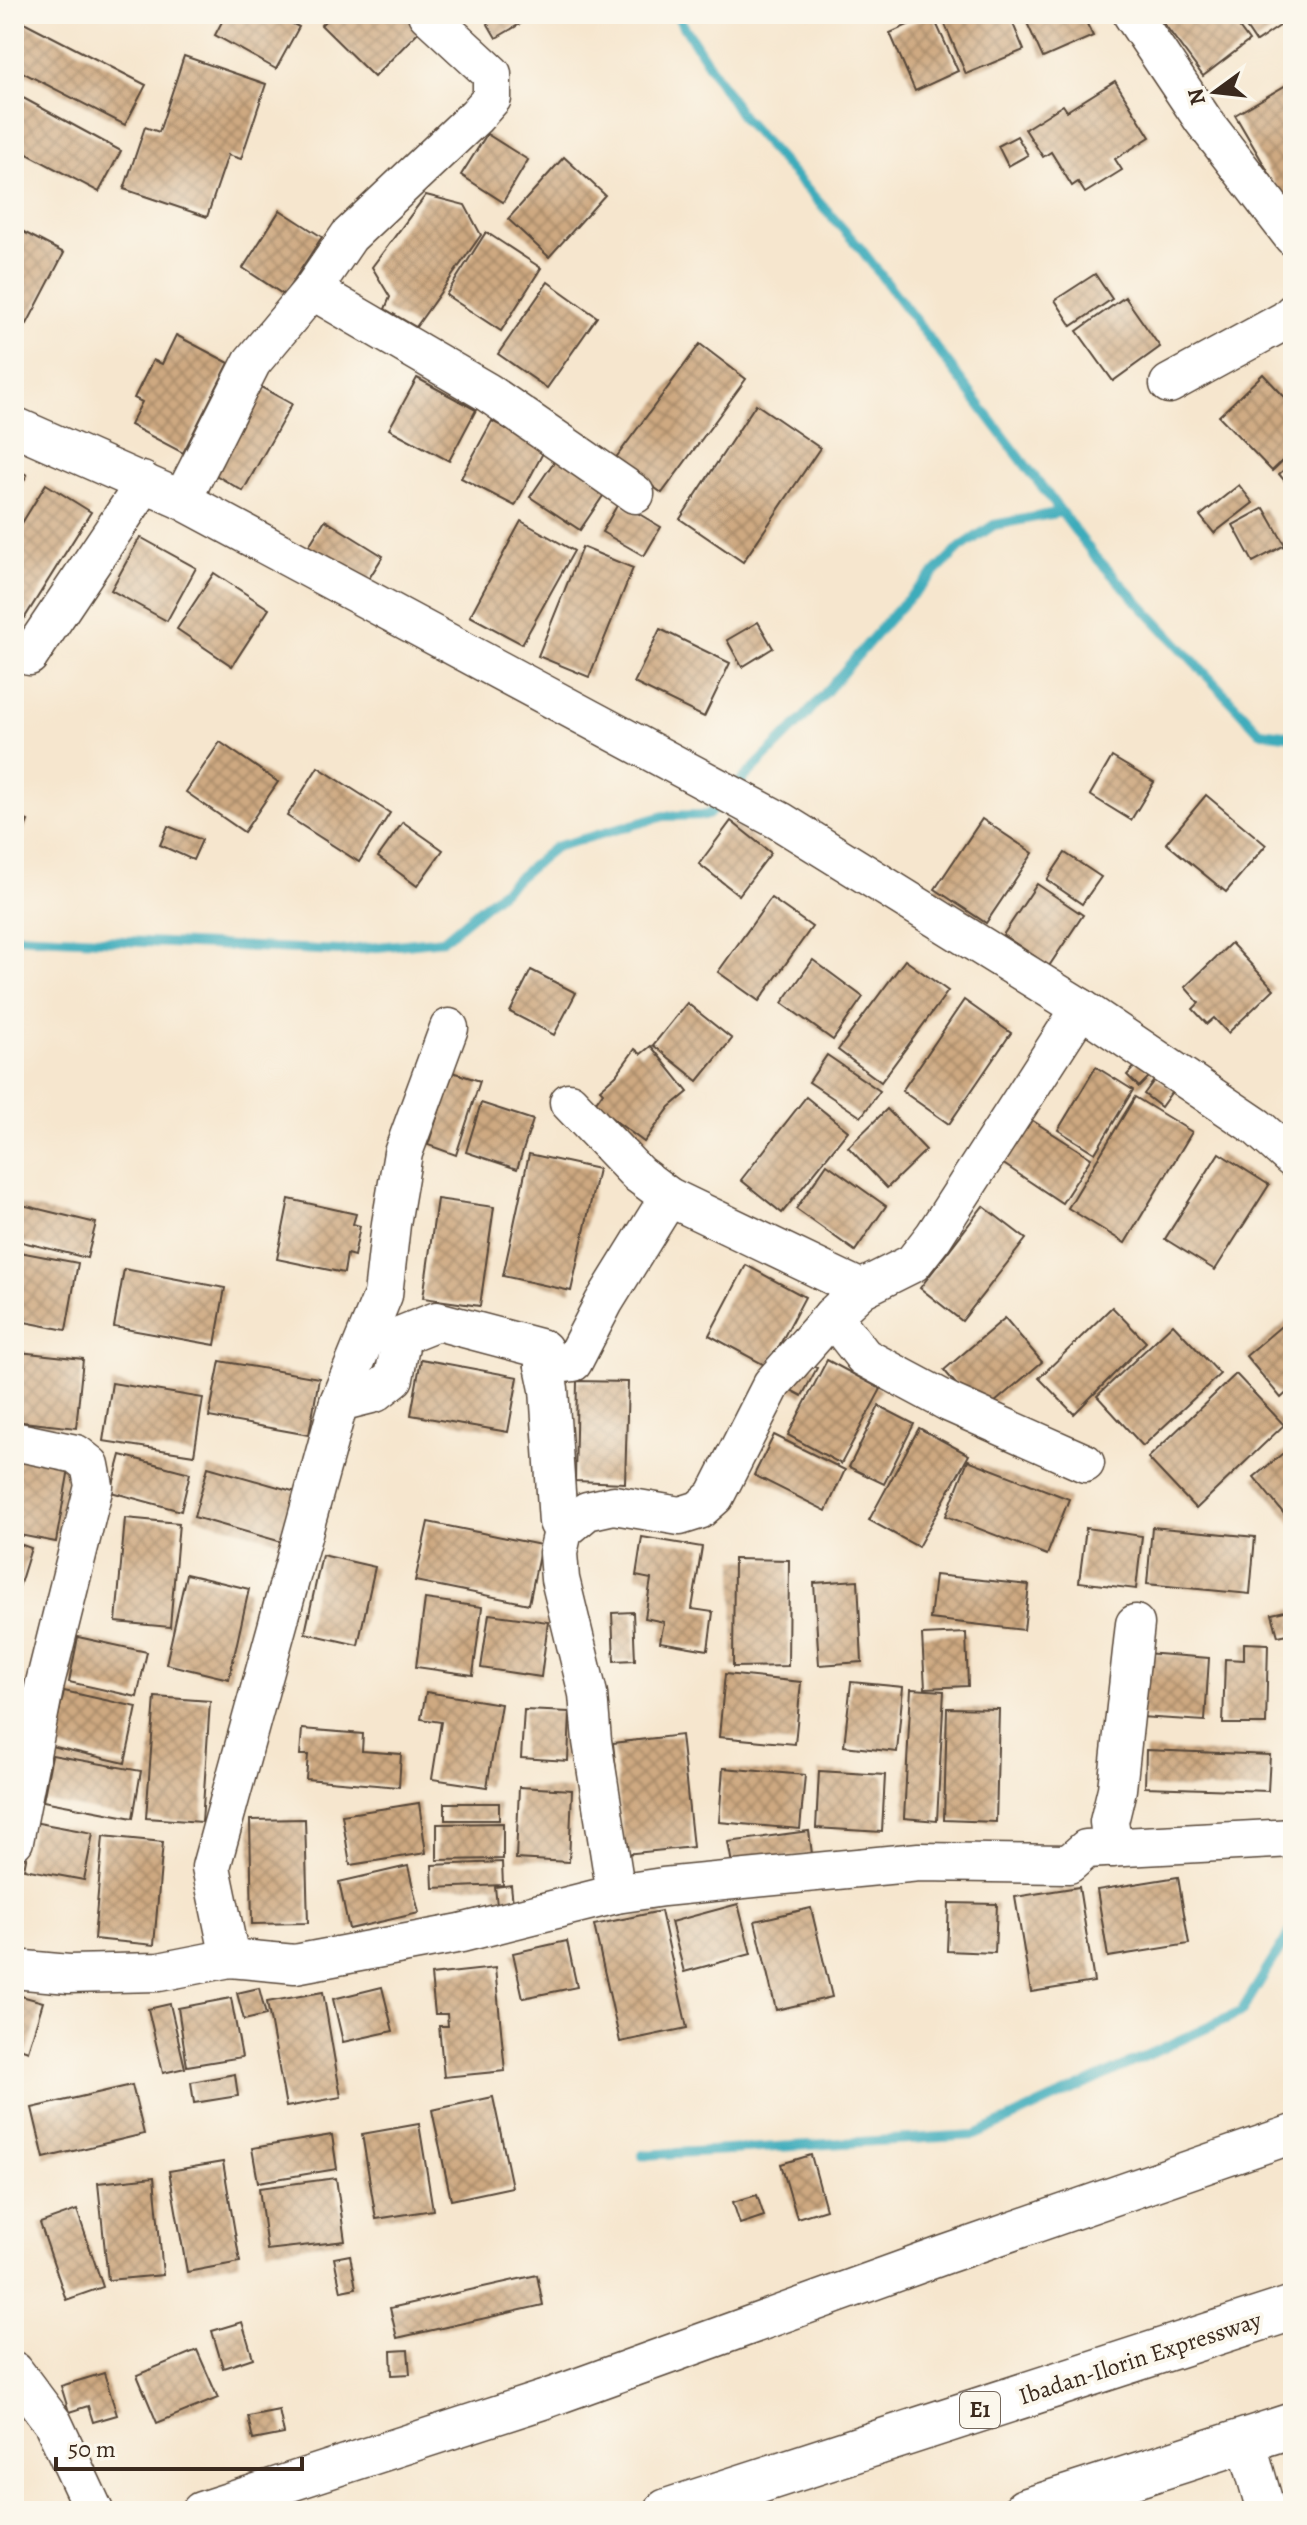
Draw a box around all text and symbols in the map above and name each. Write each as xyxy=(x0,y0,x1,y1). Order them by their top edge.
north arrow xyxy=(1175,52,1255,132)
text: N xyxy=(1180,85,1213,109)
street label: Ibadan-Ilorin Expressway xyxy=(1015,2304,1266,2412)
road number: E1 xyxy=(960,2392,1000,2428)
scale bar xyxy=(56,2421,302,2471)
text: 50 m xyxy=(68,2433,116,2465)

